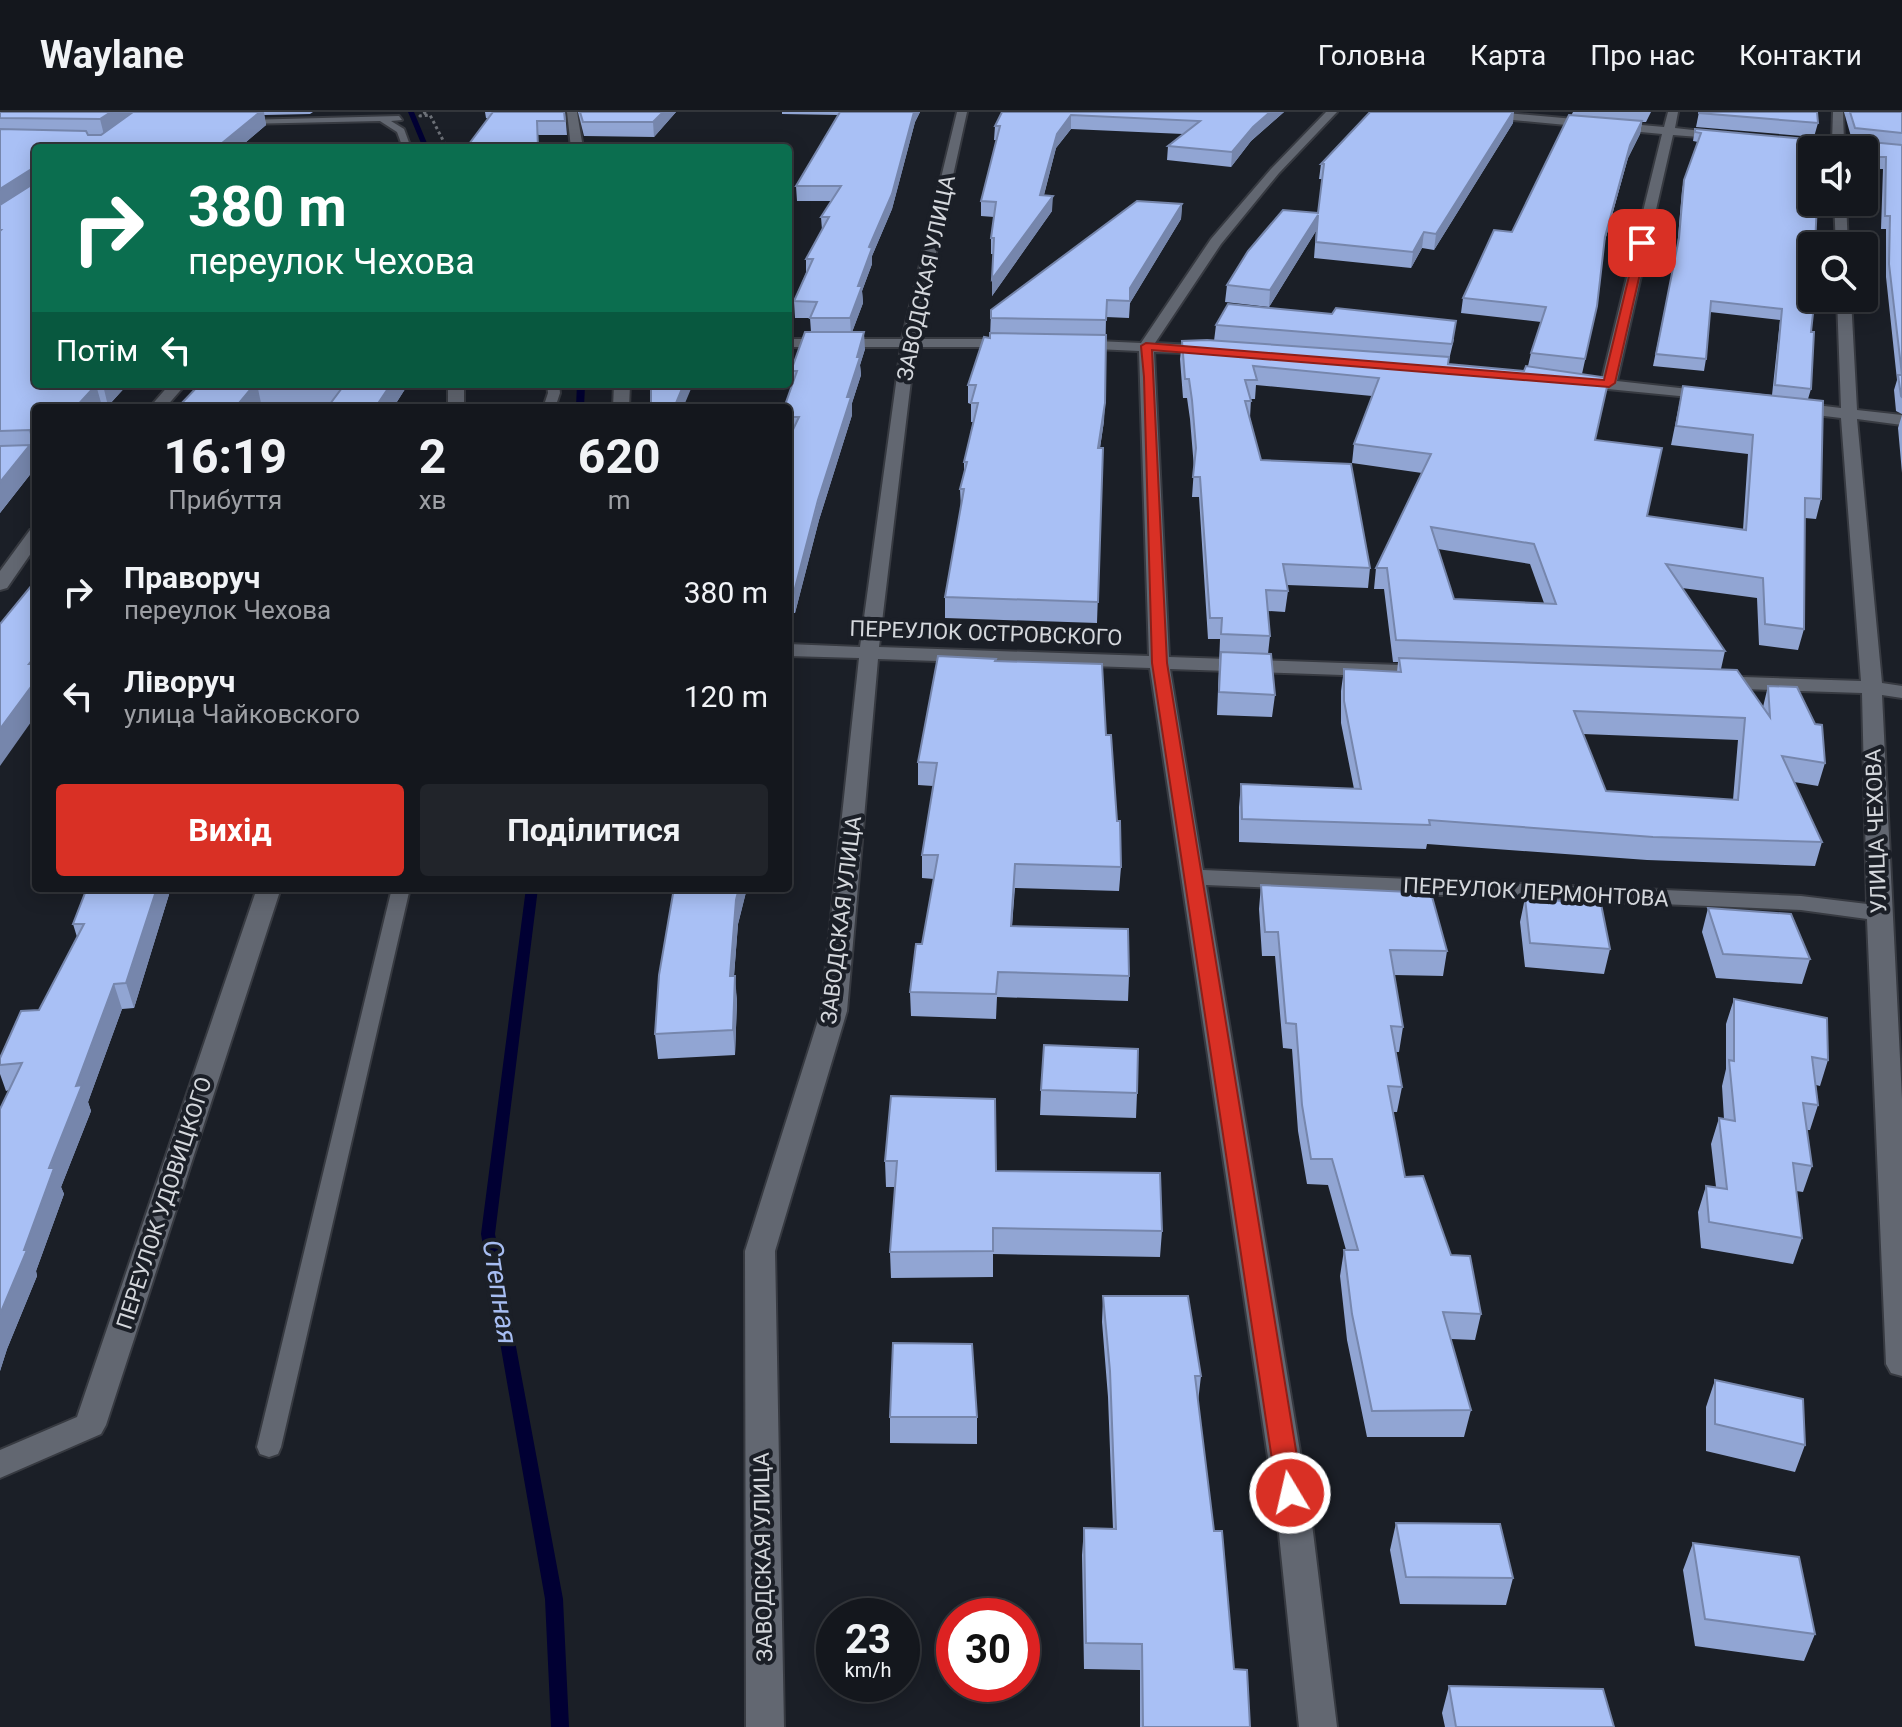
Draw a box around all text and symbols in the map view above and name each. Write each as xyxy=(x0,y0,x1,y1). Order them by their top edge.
text: Waylane xyxy=(40,33,184,77)
text: Головна xyxy=(1318,39,1426,72)
text: Карта xyxy=(1470,39,1546,72)
text: Про нас xyxy=(1590,39,1695,72)
text: Контакти xyxy=(1739,39,1862,72)
map controls xyxy=(1798,136,1878,312)
button: sound xyxy=(1798,136,1878,216)
street label: ЗАВОДСКАЯ УЛИЦА xyxy=(892,172,960,383)
text: 380 m xyxy=(188,174,347,240)
icon: right xyxy=(56,176,160,280)
pin xyxy=(1608,209,1676,277)
icon: arrive xyxy=(1620,221,1664,265)
button: search xyxy=(1798,232,1878,312)
text: переулок Чехова xyxy=(188,241,475,283)
icon: left xyxy=(154,328,198,372)
text: Потім xyxy=(56,333,138,368)
text: 16:19 xyxy=(163,428,287,485)
text: 2 xyxy=(419,428,446,485)
text: 620 xyxy=(578,428,660,485)
text: Прибуття xyxy=(168,485,282,515)
text: хв xyxy=(419,485,446,515)
text: m xyxy=(608,485,631,515)
text: Праворуч xyxy=(124,560,260,595)
icon: right xyxy=(56,570,100,614)
text: 380 m xyxy=(684,575,768,610)
text: переулок Чехова xyxy=(124,595,331,625)
street label: ПЕРЕУЛОК ОСТРОВСКОГО xyxy=(849,616,1123,650)
text: Ліворуч xyxy=(124,664,235,699)
icon: left xyxy=(56,674,100,718)
text: 120 m xyxy=(684,679,768,714)
text: улица Чайковского xyxy=(124,699,360,729)
street label: УЛИЦА ЧЕХОВА xyxy=(1861,748,1891,914)
button: Вихід xyxy=(56,784,404,876)
button: Поділитися xyxy=(420,784,768,876)
street label: ЗАВОДСКАЯ УЛИЦА xyxy=(816,814,866,1026)
street label: ПЕРЕУЛОК ЛЕРМОНТОВА xyxy=(1403,873,1670,911)
street label: ПЕРЕУЛОК УДОВИЦКОГО xyxy=(111,1074,217,1332)
water label: Степная xyxy=(475,1238,525,1346)
street label: ЗАВОДСКАЯ УЛИЦА xyxy=(749,1451,777,1662)
position arrow xyxy=(1248,1451,1332,1535)
speed limit sign: 30 xyxy=(936,1598,1040,1702)
text: 23 xyxy=(845,1616,891,1663)
text: km/h xyxy=(845,1658,891,1682)

